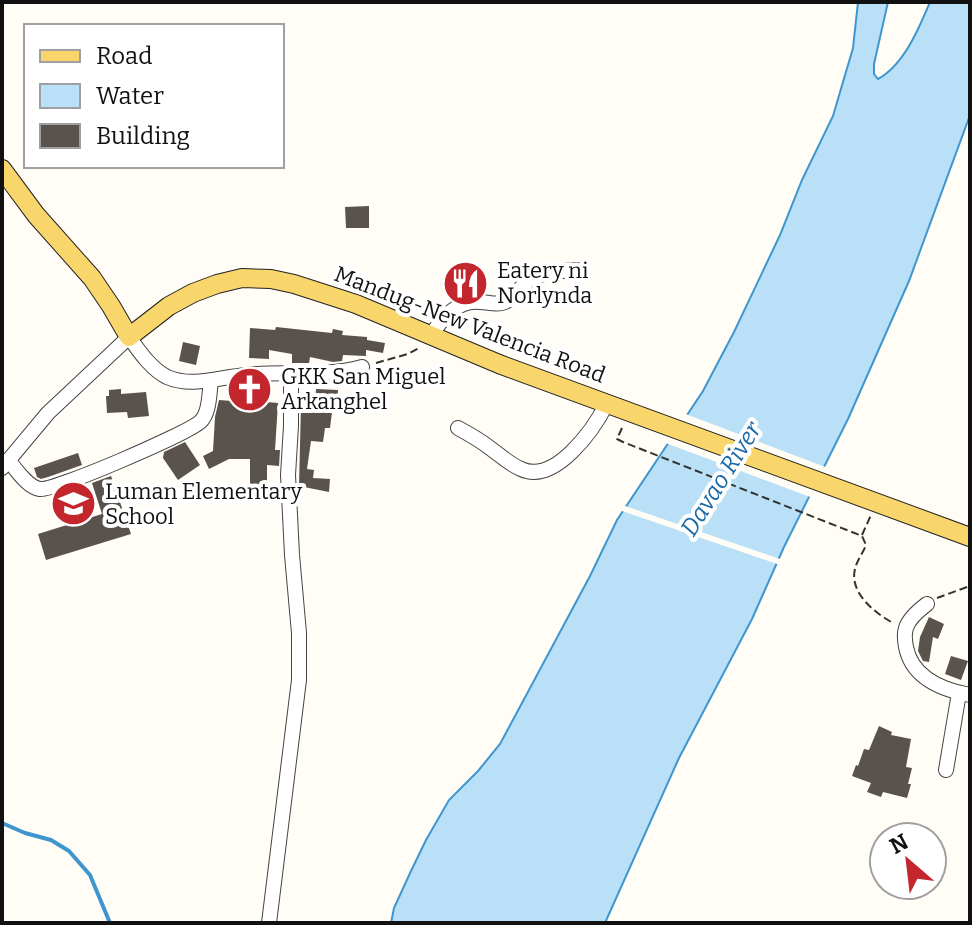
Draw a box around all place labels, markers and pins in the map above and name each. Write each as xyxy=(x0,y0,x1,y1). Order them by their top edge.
place label: Eatery ni Norlynda xyxy=(497,257,592,309)
restaurant icon: Eatery ni Norlynda xyxy=(442,259,490,307)
place label: GKK San Miguel Arkanghel xyxy=(281,363,446,415)
church icon: GKK San Miguel Arkanghel xyxy=(226,365,274,413)
place label: Luman Elementary School xyxy=(105,478,303,530)
school or university icon: Luman Elementary School xyxy=(50,480,98,528)

